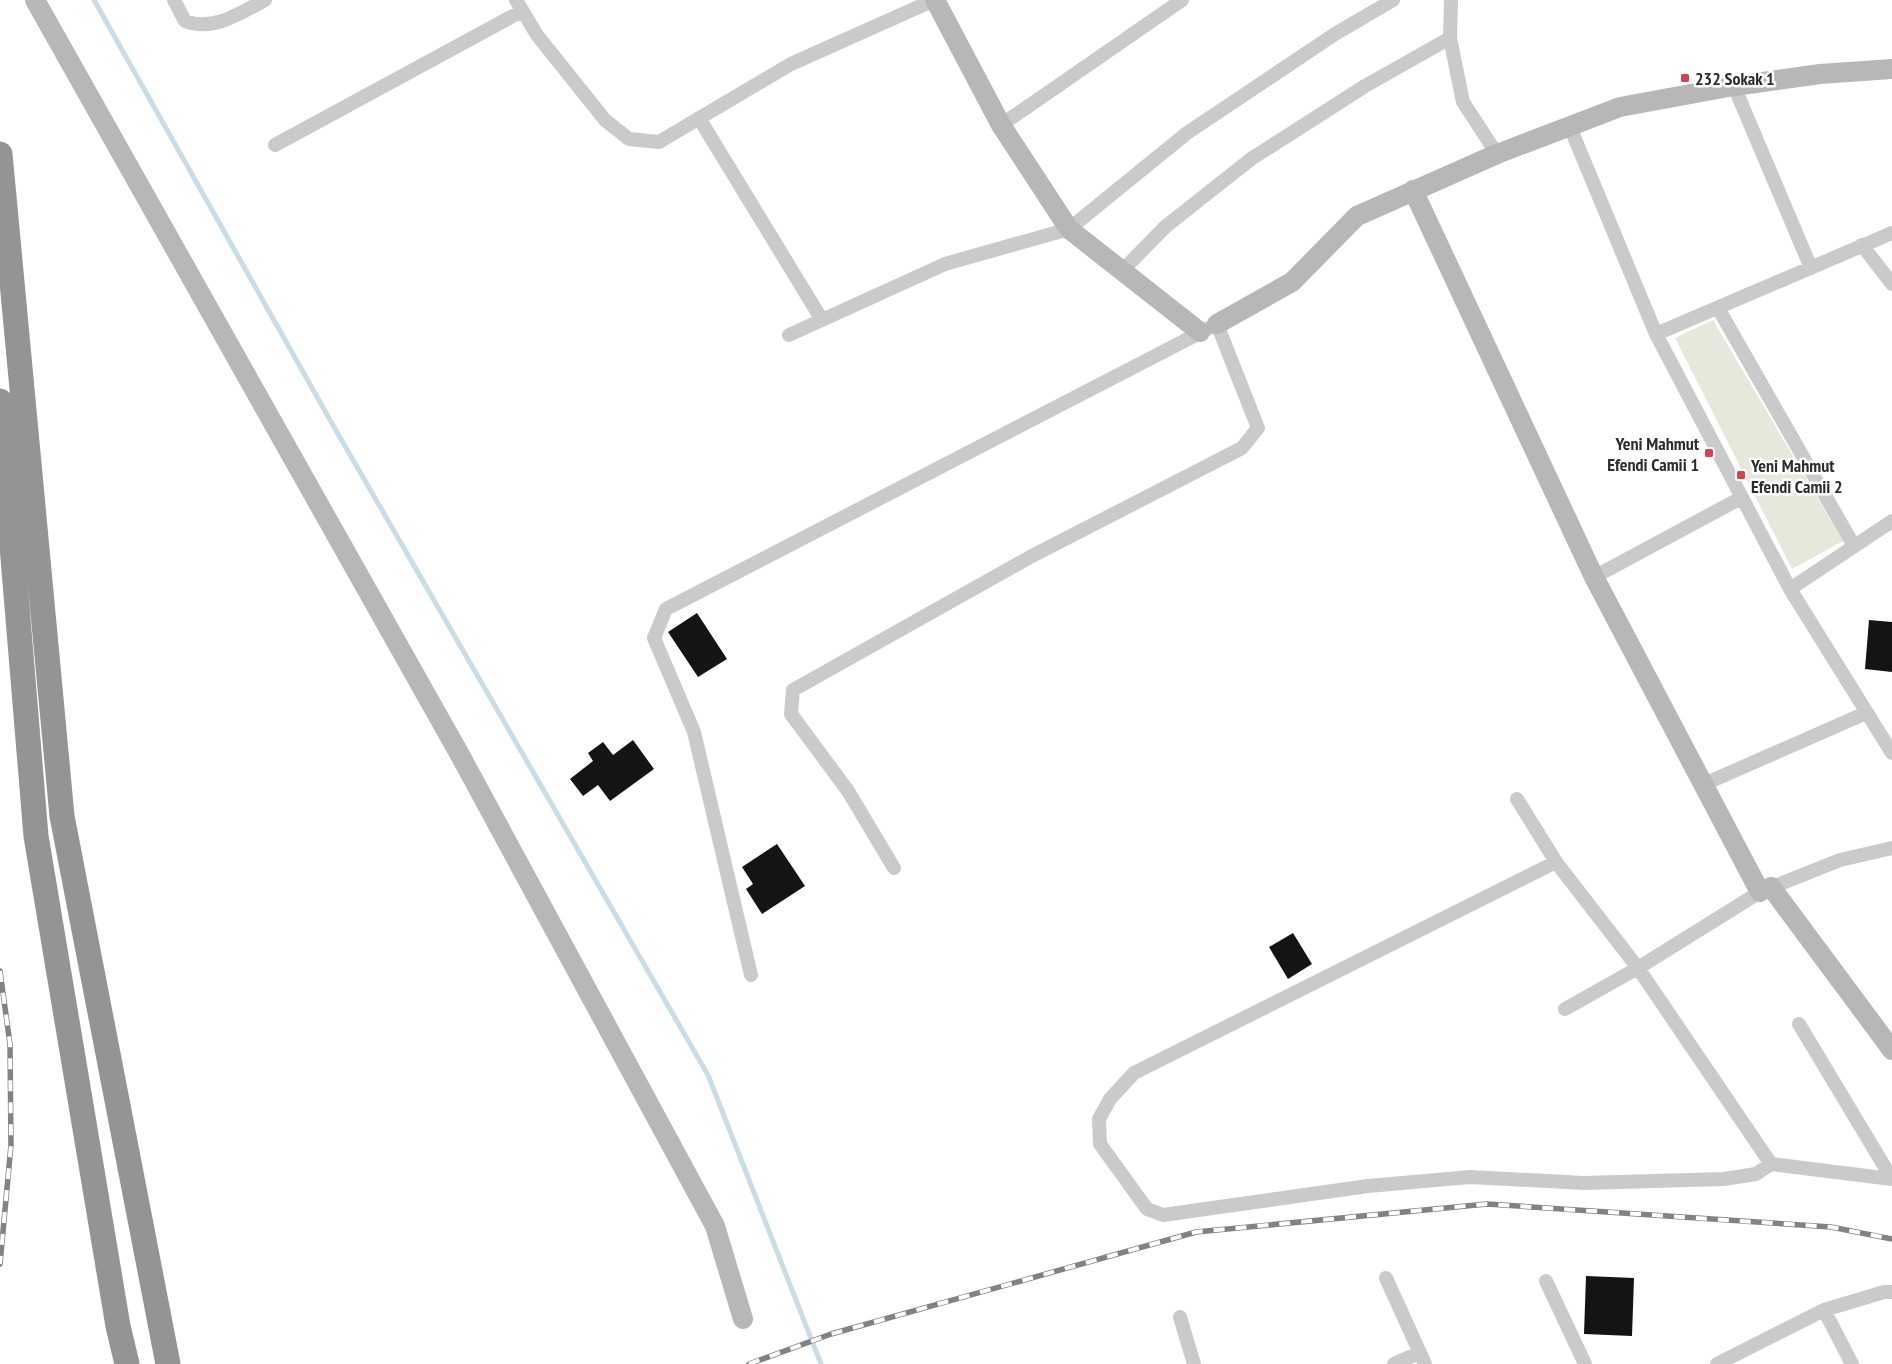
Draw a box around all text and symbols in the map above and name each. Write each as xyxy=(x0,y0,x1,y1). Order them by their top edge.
place label: 232 Sokak 1 xyxy=(1695,67,1775,90)
marker: 232 Sokak 1 xyxy=(1679,72,1691,84)
place label: Yeni Mahmut Efendi Camii 1 xyxy=(1607,432,1700,476)
marker: Yeni Mahmut Efendi Camii 1 xyxy=(1703,447,1715,459)
place label: Yeni Mahmut Efendi Camii 2 xyxy=(1750,454,1843,498)
marker: Yeni Mahmut Efendi Camii 2 xyxy=(1735,469,1747,481)

